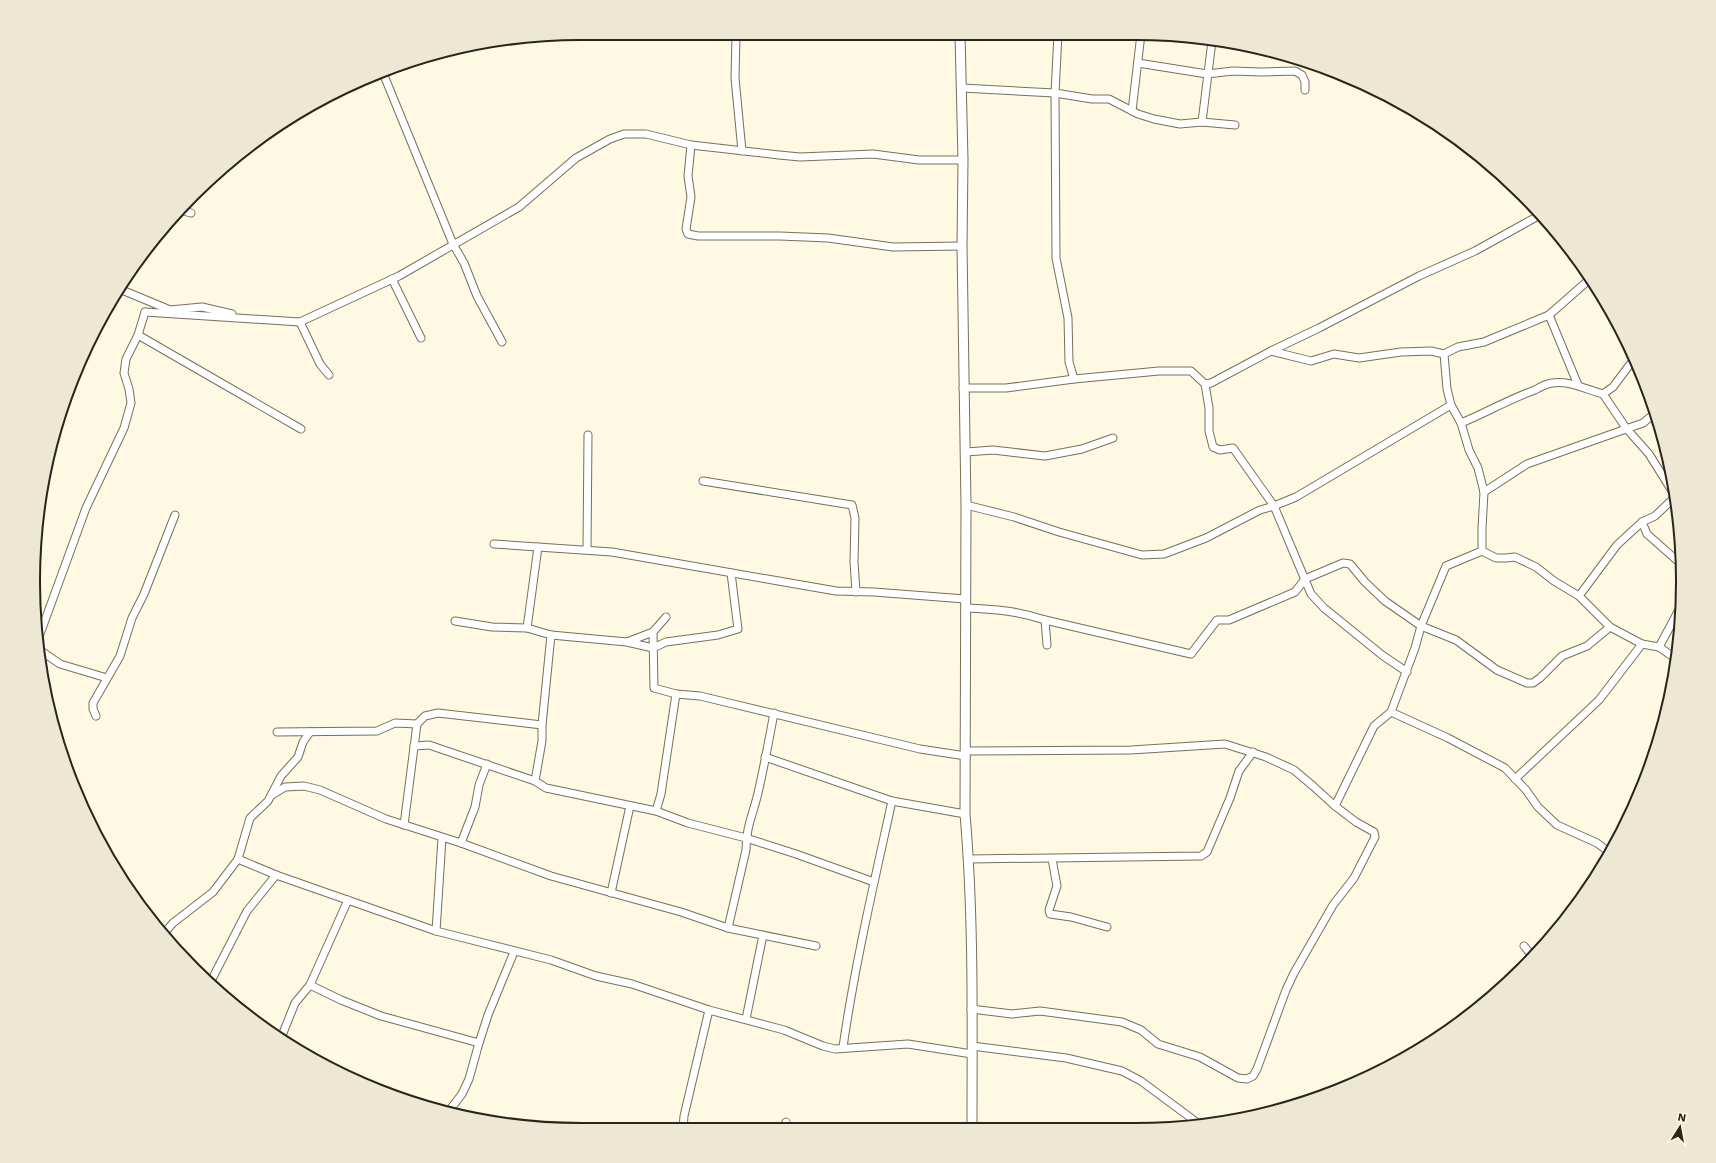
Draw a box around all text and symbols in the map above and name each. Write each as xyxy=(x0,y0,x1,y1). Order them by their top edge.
north arrow xyxy=(1660,1107,1700,1147)
text: N xyxy=(1677,1111,1687,1125)

